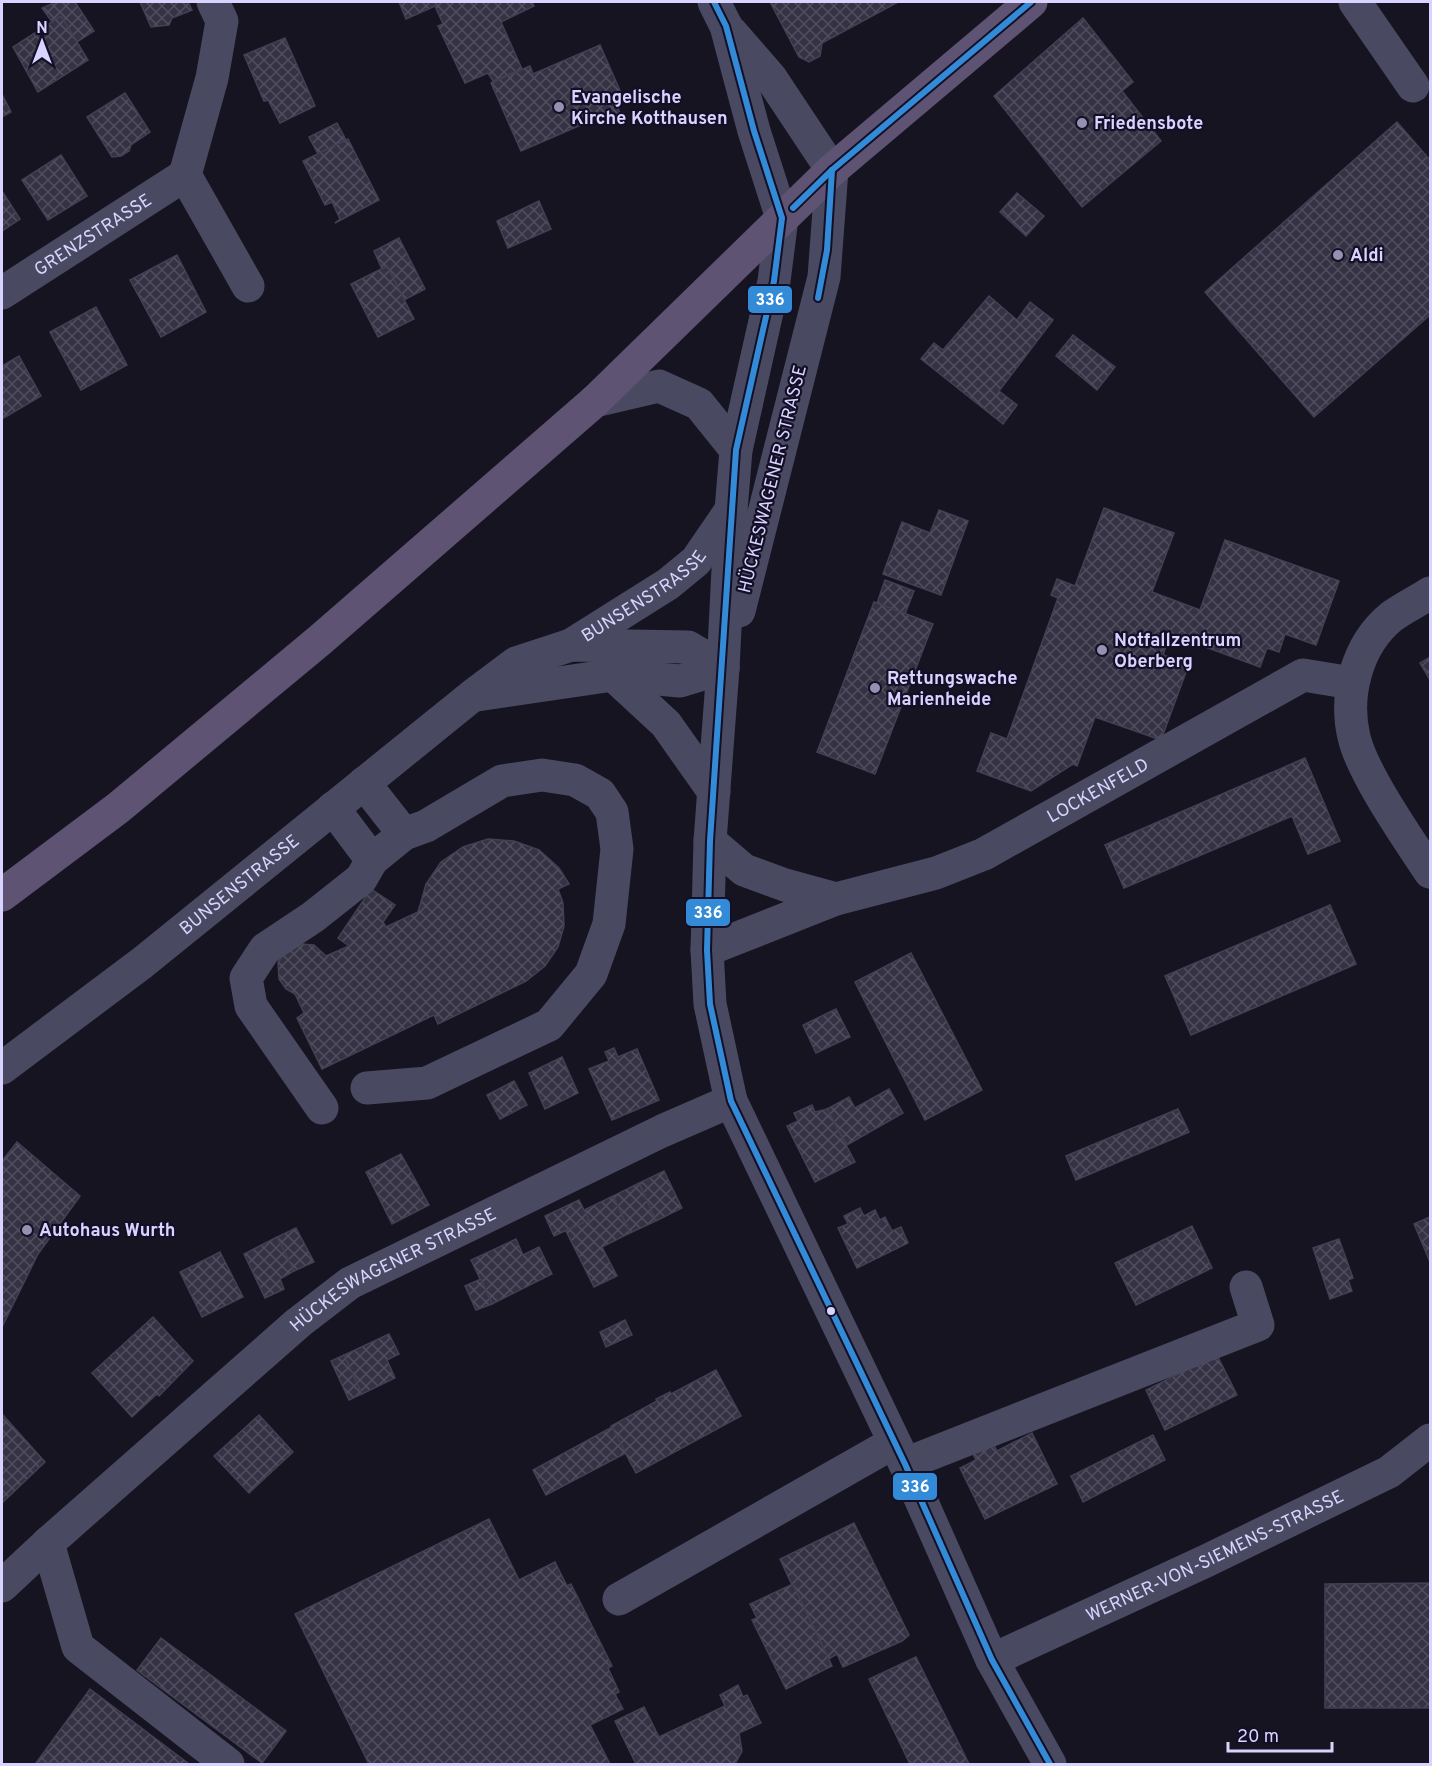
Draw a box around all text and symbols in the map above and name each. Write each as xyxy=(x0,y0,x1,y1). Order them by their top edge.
north arrow xyxy=(12,12,72,72)
text: N xyxy=(36,19,48,39)
place label: Evangelische Kirche Kotthausen xyxy=(571,87,728,131)
marker: Evangelische Kirche Kotthausen xyxy=(552,100,566,114)
place label: Friedensbote xyxy=(1094,113,1203,136)
marker: Friedensbote xyxy=(1075,116,1089,130)
street label: GRENZSTRASSE xyxy=(30,189,157,282)
place label: Aldi xyxy=(1350,245,1384,268)
marker: Aldi xyxy=(1331,248,1345,262)
line badge: 336 xyxy=(747,285,793,314)
text: 336 xyxy=(755,291,785,311)
street label: HÜCKESWAGENER STRASSE xyxy=(732,362,813,596)
street label: BUNSENSTRASSE xyxy=(578,546,713,648)
place label: Notfallzentrum Oberberg xyxy=(1114,630,1241,674)
marker: Notfallzentrum Oberberg xyxy=(1095,643,1109,657)
place label: Rettungswache Marienheide xyxy=(887,668,1018,712)
marker: Rettungswache Marienheide xyxy=(868,681,882,695)
street label: LOCKENFELD xyxy=(1043,754,1153,829)
street label: BUNSENSTRASSE xyxy=(175,830,305,941)
line badge: 336 xyxy=(685,898,731,927)
text: 336 xyxy=(693,904,723,924)
street label: HÜCKESWAGENER STRASSE xyxy=(286,1203,501,1338)
place label: Autohaus Wurth xyxy=(39,1220,175,1243)
marker: Autohaus Wurth xyxy=(20,1223,34,1237)
unlabelled marker xyxy=(825,1305,837,1317)
line badge: 336 xyxy=(892,1472,938,1501)
text: 336 xyxy=(900,1478,930,1498)
street label: WERNER-VON-SIEMENS-STRASSE xyxy=(1083,1486,1348,1628)
scale bar xyxy=(1228,1715,1332,1753)
text: 20 m xyxy=(1237,1726,1279,1749)

